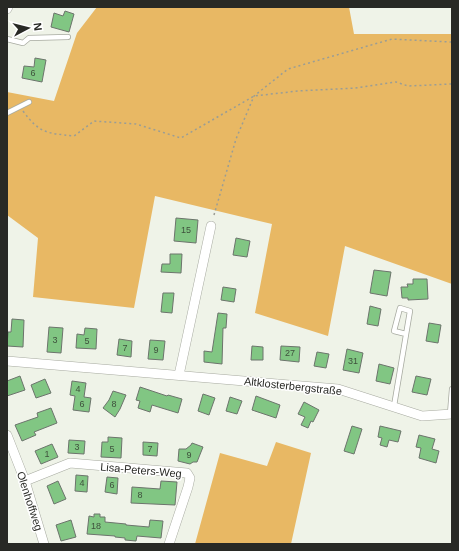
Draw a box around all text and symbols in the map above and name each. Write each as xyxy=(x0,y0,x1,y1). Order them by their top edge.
north arrow xyxy=(8,8,48,48)
text: N xyxy=(31,22,44,32)
house number: 6 xyxy=(30,68,36,78)
house number: 15 xyxy=(181,225,191,235)
house number: 3 xyxy=(52,335,58,345)
house number: 5 xyxy=(84,336,90,346)
house number: 7 xyxy=(122,343,128,353)
house number: 9 xyxy=(153,345,159,355)
house number: 27 xyxy=(285,348,295,358)
house number: 31 xyxy=(348,356,358,366)
street label: Altklosterbergstraße xyxy=(243,375,343,397)
house number: 4 xyxy=(75,384,81,394)
house number: 6 xyxy=(79,399,85,409)
house number: 8 xyxy=(111,399,117,409)
house number: 3 xyxy=(74,442,80,452)
house number: 5 xyxy=(109,444,115,454)
house number: 7 xyxy=(147,444,153,454)
house number: 1 xyxy=(44,449,50,459)
house number: 9 xyxy=(186,450,192,460)
street label: Lisa-Peters-Weg xyxy=(100,460,182,480)
street label: Olenhoffweg xyxy=(15,470,45,532)
house number: 4 xyxy=(79,478,85,488)
house number: 6 xyxy=(109,480,115,490)
house number: 8 xyxy=(137,490,143,500)
house number: 18 xyxy=(91,521,101,531)

